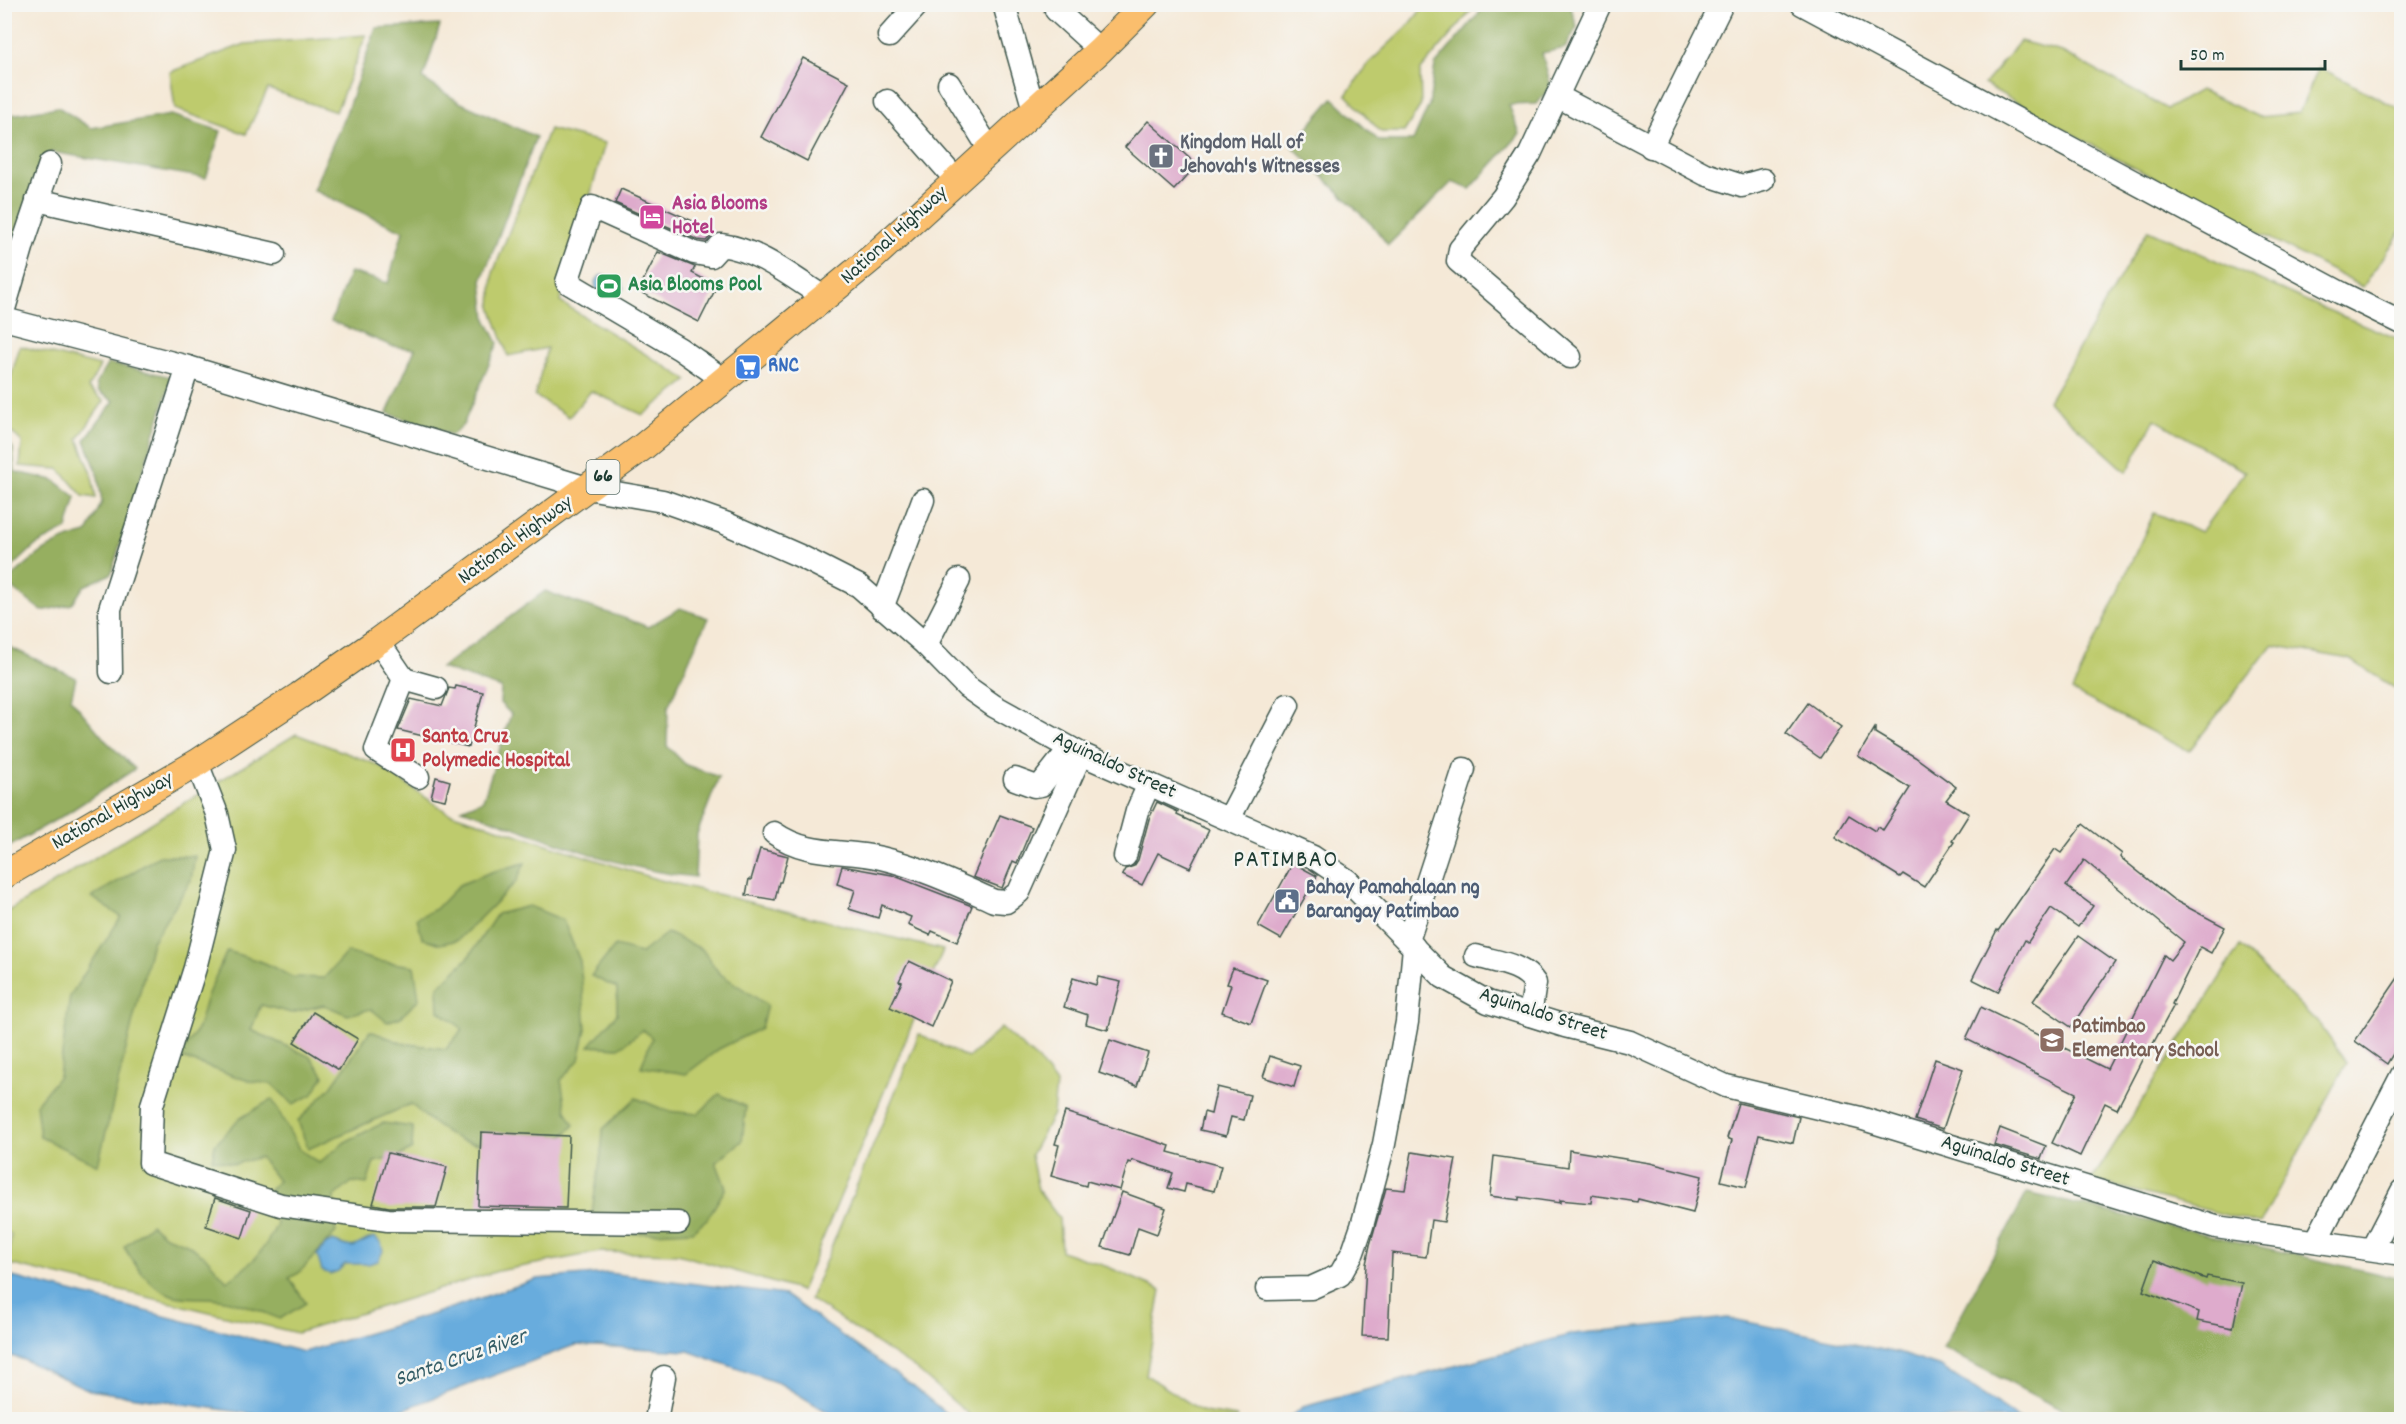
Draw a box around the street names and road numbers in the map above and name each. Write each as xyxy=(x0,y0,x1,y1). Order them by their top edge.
street label: National Highway xyxy=(834,179,956,293)
road number: 66 xyxy=(586,460,620,494)
street label: National Highway xyxy=(452,489,580,593)
street label: Aguinaldo Street xyxy=(1047,724,1181,808)
street label: National Highway xyxy=(47,765,180,859)
street label: Aguinaldo Street xyxy=(1475,980,1611,1050)
street label: Aguinaldo Street xyxy=(1937,1128,2073,1196)

